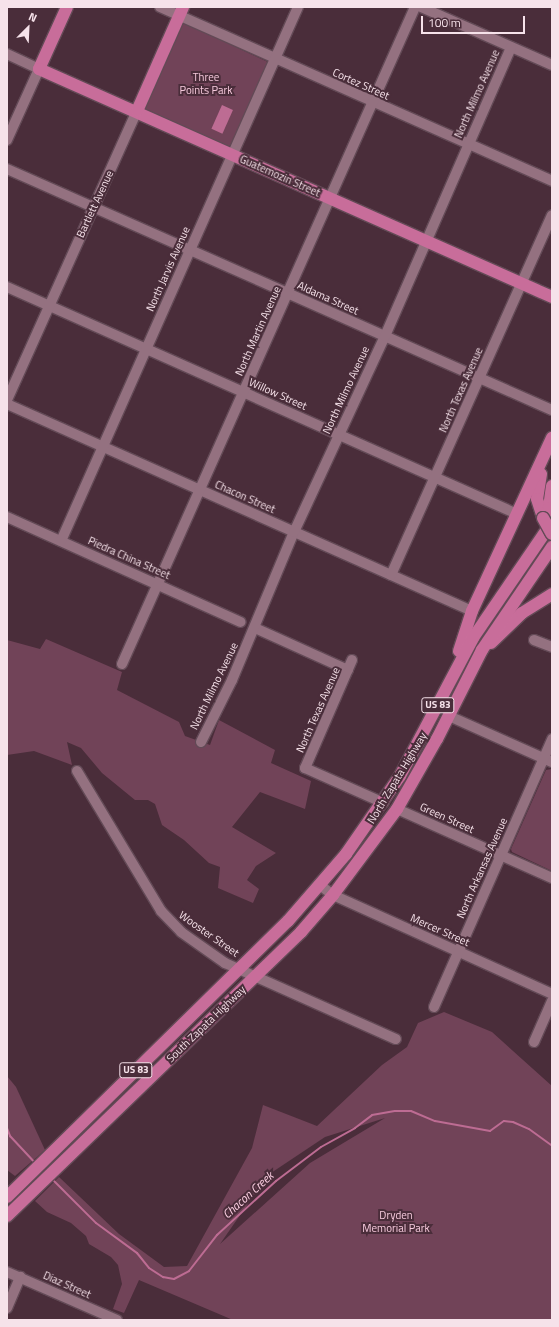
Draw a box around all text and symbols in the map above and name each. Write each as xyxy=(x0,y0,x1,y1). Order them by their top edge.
north arrow xyxy=(8,8,48,48)
text: N xyxy=(26,8,40,26)
scale bar xyxy=(423,8,527,34)
text: 100 m xyxy=(428,13,461,32)
street label: North Milmo Avenue xyxy=(452,48,502,140)
street label: Cortez Street xyxy=(331,66,391,102)
park label: Three Points Park xyxy=(179,71,233,97)
street label: Guatemozin Street xyxy=(238,152,322,200)
street label: Bartlett Avenue xyxy=(74,168,116,240)
street label: North Jarvis Avenue xyxy=(143,225,193,313)
street label: Aldama Street xyxy=(295,279,361,317)
street label: North Martin Avenue xyxy=(232,284,284,378)
street label: North Milmo Avenue xyxy=(320,344,372,436)
street label: North Texas Avenue xyxy=(436,345,486,435)
street label: Willow Street xyxy=(247,375,309,413)
street label: Chacon Street xyxy=(213,478,277,516)
street label: Piedra China Street xyxy=(86,534,172,582)
street label: North Milmo Avenue xyxy=(187,640,241,732)
street label: North Texas Avenue xyxy=(293,665,343,755)
road number: US 83 xyxy=(421,697,455,713)
street label: North Zapata Highway xyxy=(365,730,429,826)
street label: Green Street xyxy=(418,800,476,836)
street label: North Arkansas Avenue xyxy=(454,816,510,920)
street label: Wooster Street xyxy=(176,908,242,960)
street label: Mercer Street xyxy=(408,911,472,949)
street label: South Zapata Highway xyxy=(164,983,248,1065)
road number: US 83 xyxy=(119,1062,153,1078)
water label: Chacon Creek xyxy=(220,1168,276,1222)
park label: Dryden Memorial Park xyxy=(362,1209,430,1235)
street label: Diaz Street xyxy=(41,1269,93,1301)

